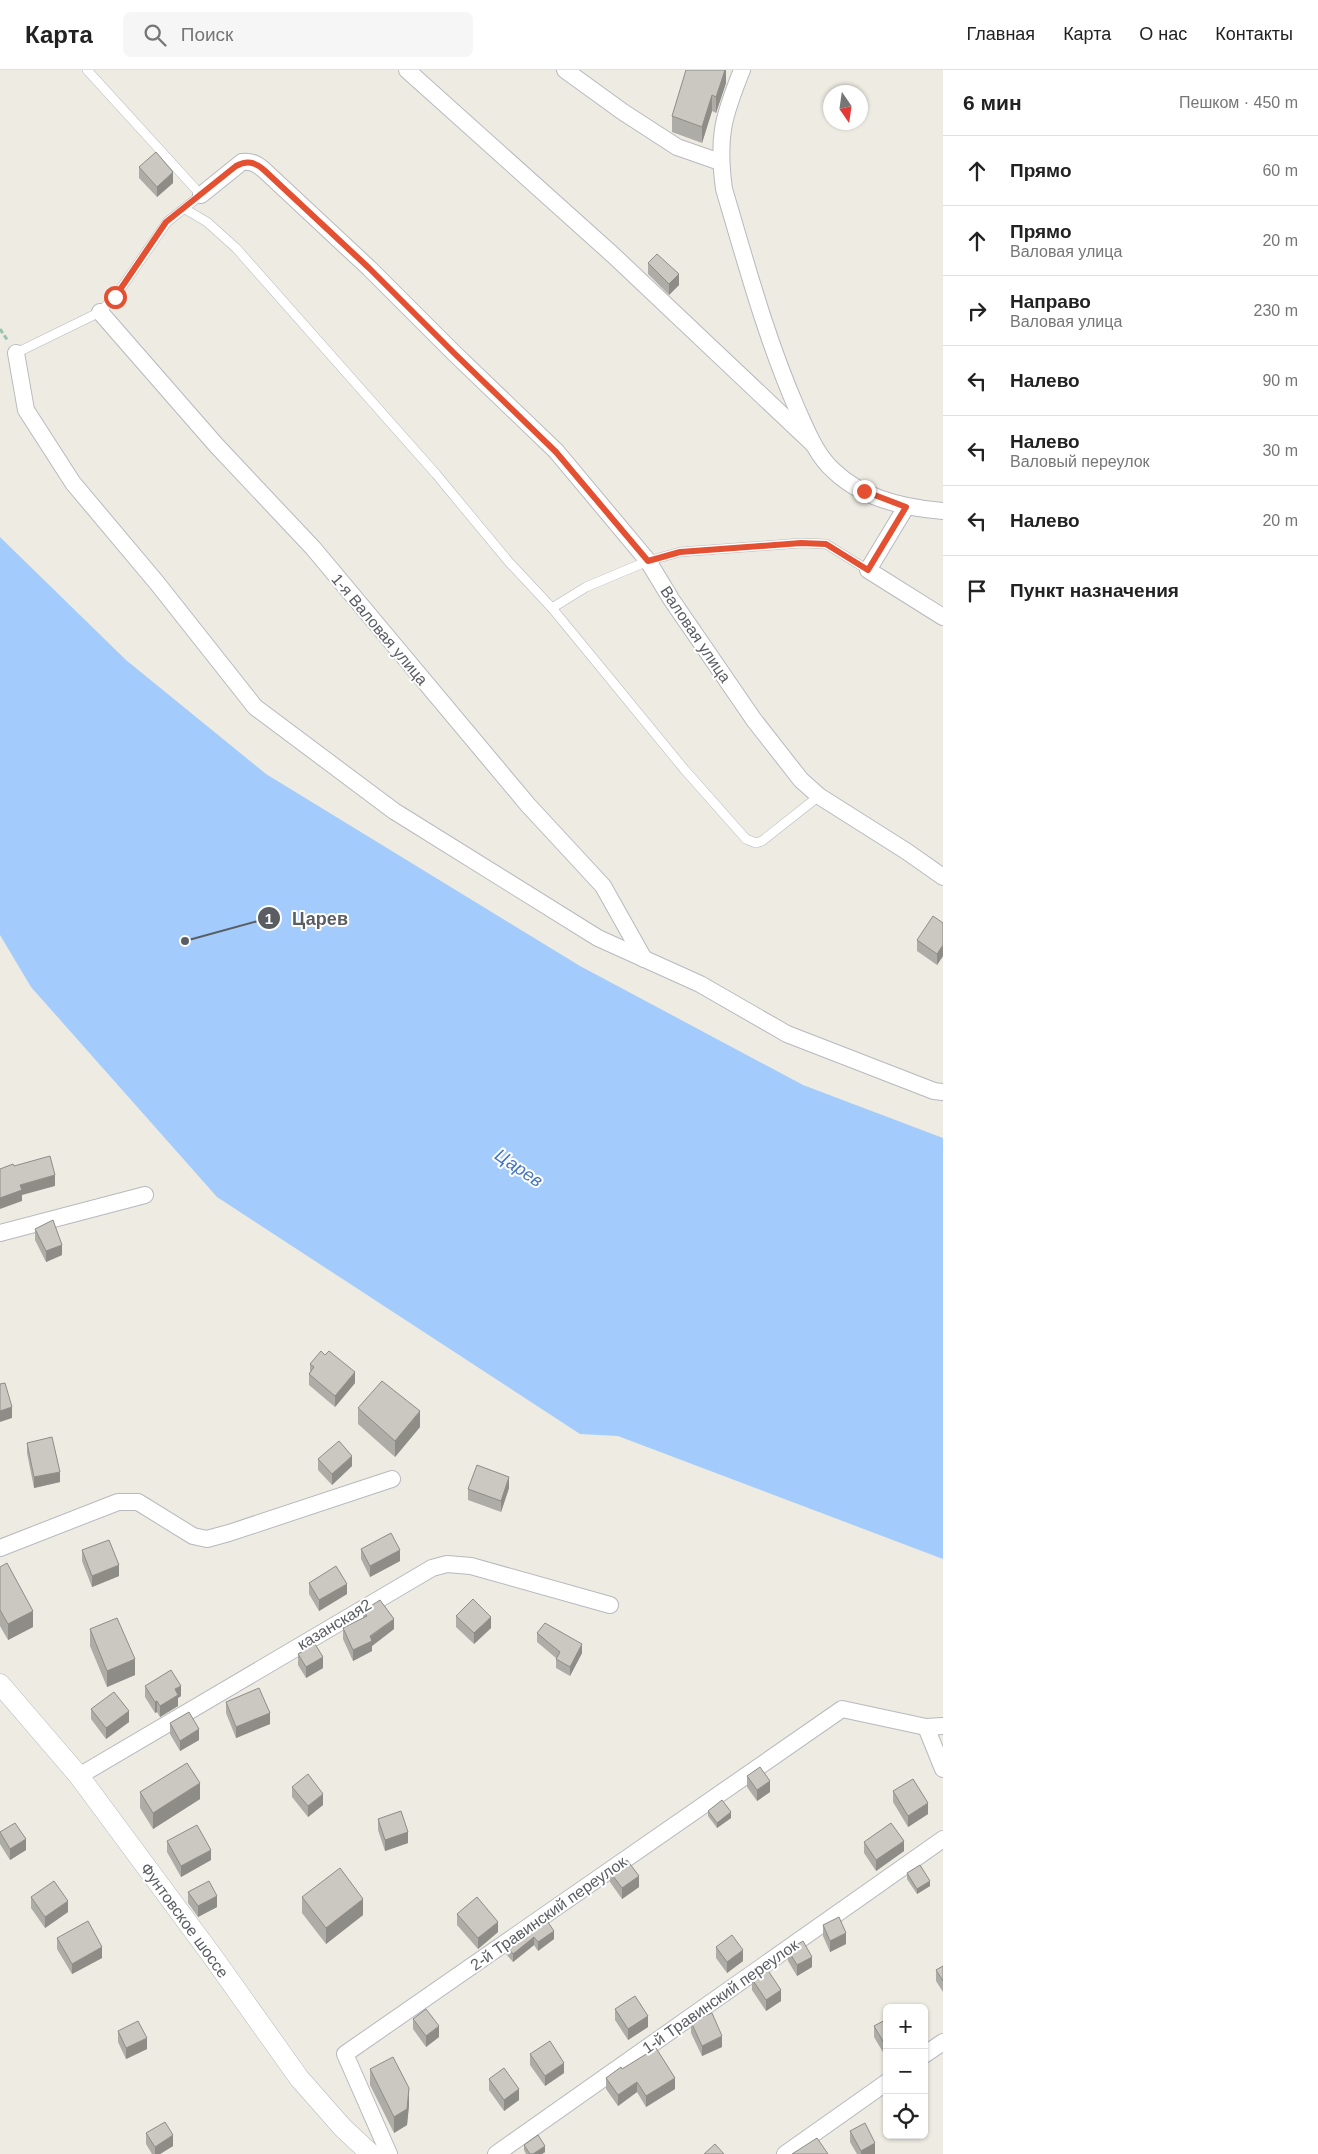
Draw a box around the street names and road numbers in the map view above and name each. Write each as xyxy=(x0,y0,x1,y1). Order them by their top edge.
street label: 1-я Валовая улица xyxy=(328,570,431,688)
street label: Валовая улица xyxy=(657,583,734,686)
street label: казанская2 xyxy=(294,1596,374,1653)
street label: 2-й Травинский переулок xyxy=(467,1852,630,1974)
street label: Фунтовское шоссе xyxy=(137,1860,232,1981)
street label: 1-й Травинский переулок xyxy=(639,1935,802,2057)

